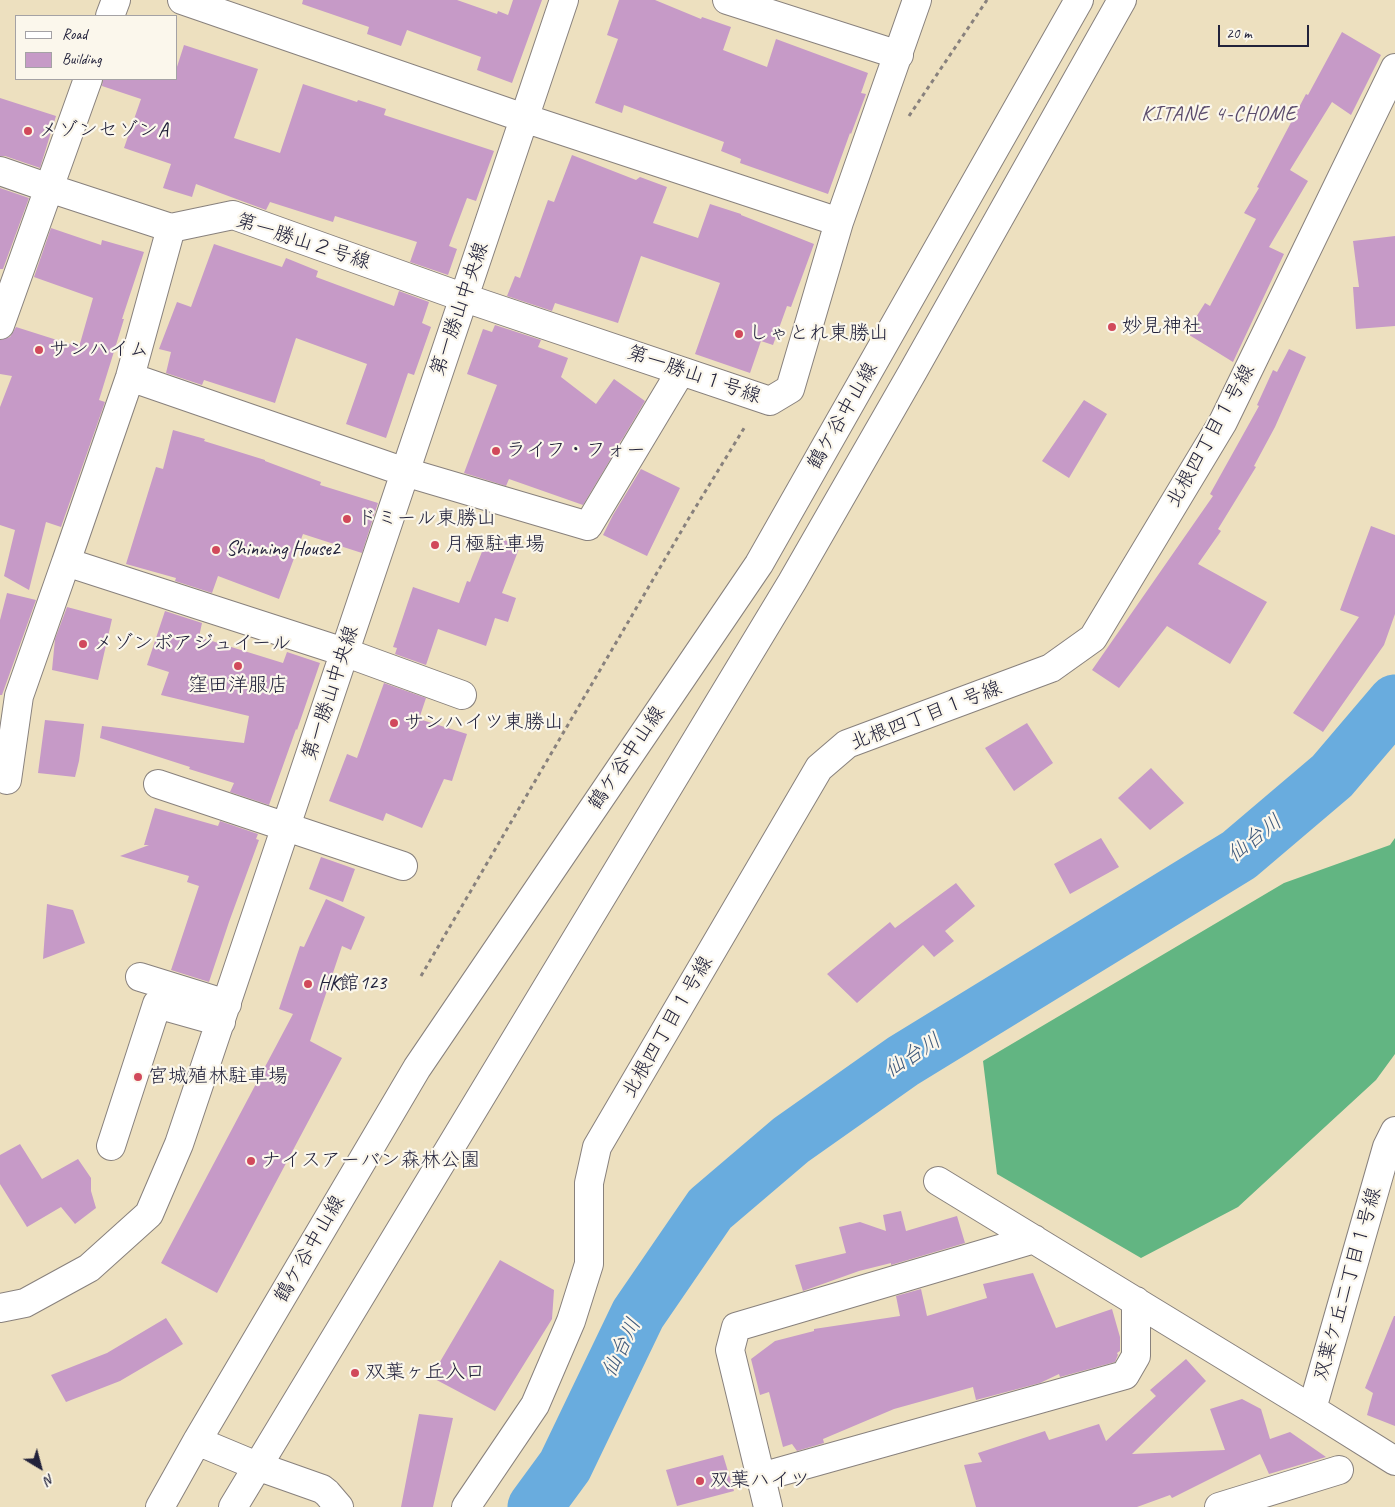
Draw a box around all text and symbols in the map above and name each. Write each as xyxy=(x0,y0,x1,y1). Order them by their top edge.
legend xyxy=(15,15,178,80)
scale bar xyxy=(1220,15,1311,47)
text: 20 m xyxy=(1226,24,1252,43)
text: Road xyxy=(62,25,87,44)
text: Building xyxy=(62,50,101,69)
district label: KITANE 4-CHOME xyxy=(1140,101,1298,127)
place label: メゾンセゾンA xyxy=(38,119,168,143)
marker: メゾンセゾンA xyxy=(22,125,34,137)
street label: 第一勝山２号線 xyxy=(233,209,373,275)
street label: 第一勝山中央線 xyxy=(426,239,494,379)
place label: 妙見神社 xyxy=(1122,315,1202,339)
marker: 妙見神社 xyxy=(1106,321,1118,333)
place label: しゃとれ東勝山 xyxy=(749,322,889,346)
marker: しゃとれ東勝山 xyxy=(733,328,745,340)
place label: サンハイム xyxy=(49,338,149,362)
street label: 第一勝山１号線 xyxy=(624,341,764,409)
marker: サンハイム xyxy=(33,344,45,356)
street label: 鶴ケ谷中山線 xyxy=(803,358,883,474)
street label: 北根四丁目１号線 xyxy=(1162,360,1260,512)
place label: ライフ・フォー xyxy=(506,439,646,463)
marker: ライフ・フォー xyxy=(490,445,502,457)
place label: ドミール東勝山 xyxy=(357,507,497,531)
marker: ドミール東勝山 xyxy=(341,513,353,525)
place label: 月極駐車場 xyxy=(445,533,545,557)
place label: Shinning House2 xyxy=(226,538,340,562)
marker: 月極駐車場 xyxy=(429,539,441,551)
marker: Shinning House2 xyxy=(210,544,222,556)
street label: 第一勝山中央線 xyxy=(298,623,364,763)
place label: メゾンボアジュイール xyxy=(93,632,291,656)
marker: メゾンボアジュイール xyxy=(77,638,89,650)
marker: 窪田洋服店 xyxy=(232,660,244,672)
place label: 窪田洋服店 xyxy=(188,674,288,698)
street label: 北根四丁目１号線 xyxy=(847,676,1005,756)
street label: 鶴ケ谷中山線 xyxy=(584,702,670,814)
place label: サンハイツ東勝山 xyxy=(404,711,564,735)
marker: サンハイツ東勝山 xyxy=(388,717,400,729)
water label: 仙台川 xyxy=(1222,810,1288,868)
street label: 北根四丁目１号線 xyxy=(618,952,718,1102)
place label: HK館123 xyxy=(318,972,386,996)
marker: HK館123 xyxy=(302,978,314,990)
water label: 仙台川 xyxy=(880,1028,946,1084)
place label: 宮城殖林駐車場 xyxy=(148,1065,288,1089)
marker: 宮城殖林駐車場 xyxy=(132,1071,144,1083)
place label: ナイスアーバン森林公園 xyxy=(261,1149,480,1173)
marker: ナイスアーバン森林公園 xyxy=(245,1155,257,1167)
street label: 双葉ケ丘二丁目１号線 xyxy=(1309,1185,1387,1383)
street label: 鶴ケ谷中山線 xyxy=(270,1191,350,1307)
water label: 仙台川 xyxy=(597,1314,647,1382)
place label: 双葉ヶ丘入口 xyxy=(365,1361,485,1385)
marker: 双葉ヶ丘入口 xyxy=(349,1367,361,1379)
north arrow xyxy=(15,1442,65,1492)
place label: 双葉ハイツ xyxy=(710,1469,810,1493)
text: N xyxy=(41,1470,58,1489)
marker: 双葉ハイツ xyxy=(694,1475,706,1487)

